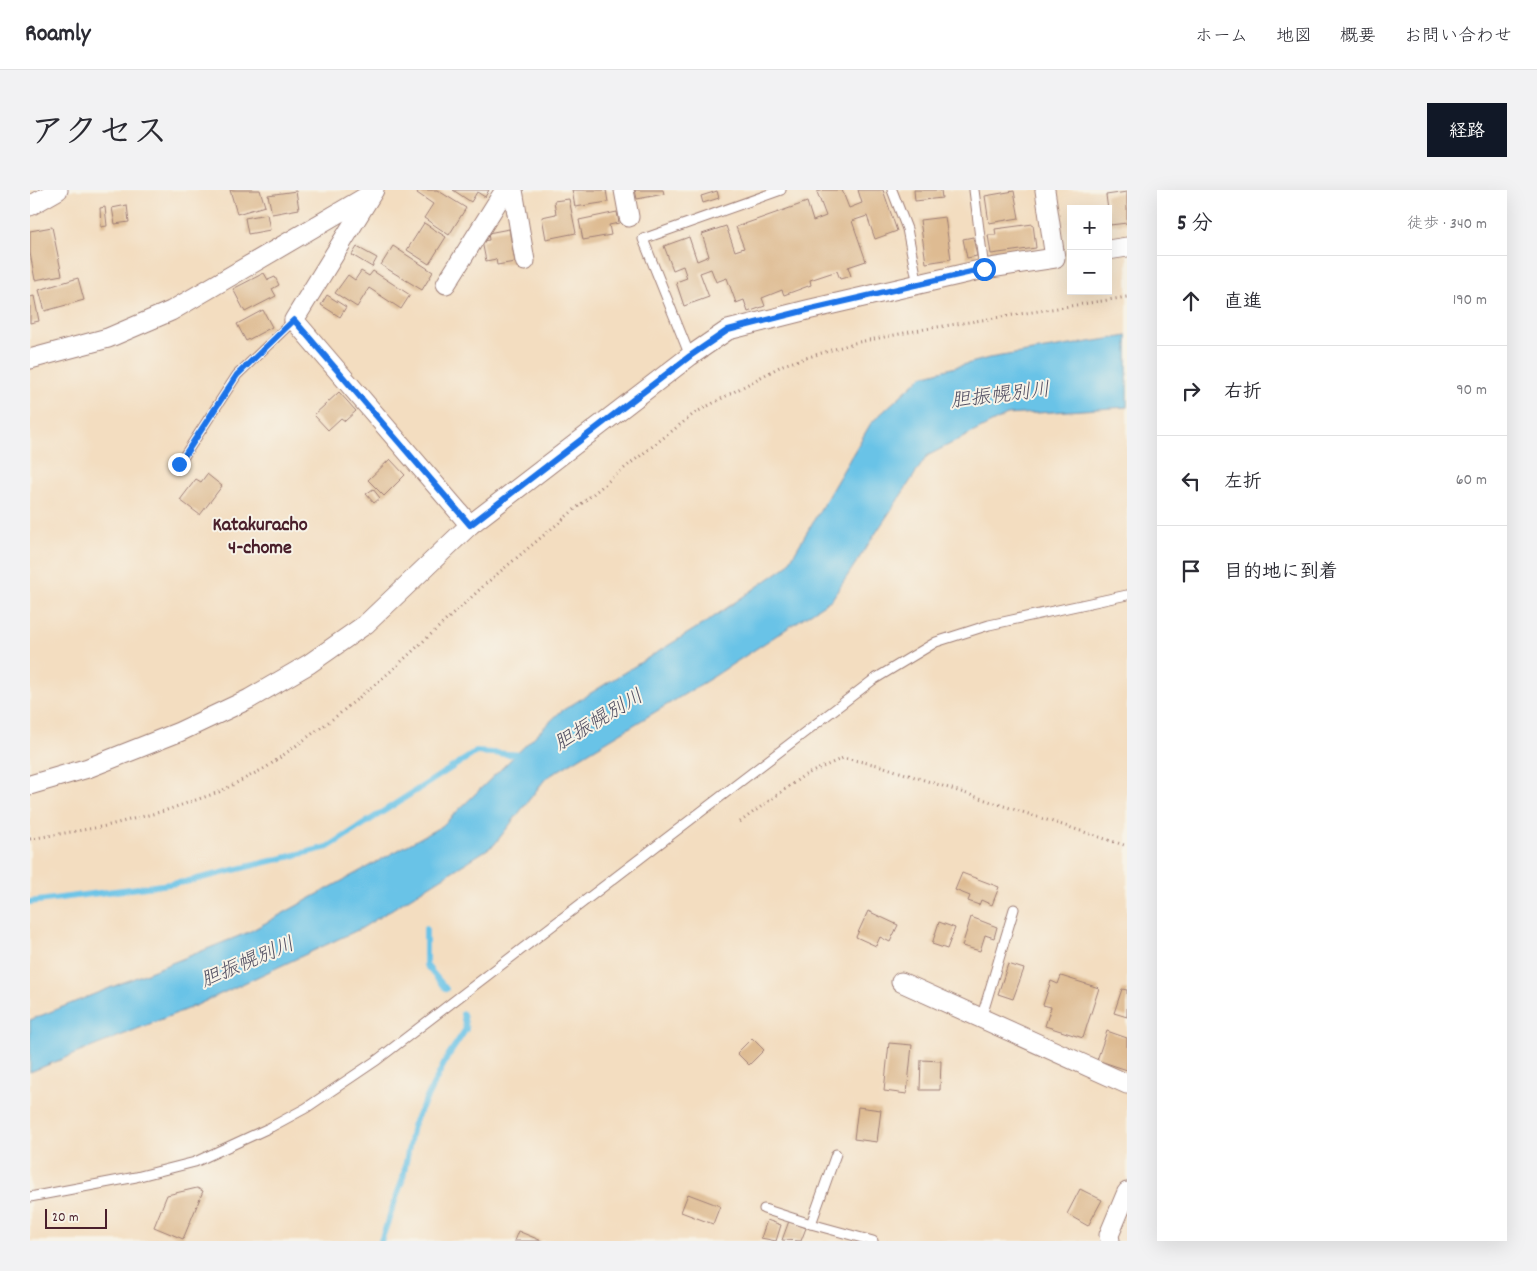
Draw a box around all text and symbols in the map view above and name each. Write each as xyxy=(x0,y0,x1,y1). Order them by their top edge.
text: Roamly xyxy=(25,18,91,52)
text: ホーム xyxy=(1195,25,1248,50)
text: 地図 xyxy=(1276,25,1312,50)
text: 概要 xyxy=(1340,25,1376,50)
text: お問い合わせ xyxy=(1404,25,1512,50)
button: 経路 xyxy=(1427,103,1507,157)
text: アクセス xyxy=(30,110,168,160)
map controls xyxy=(1067,205,1112,295)
button: + xyxy=(1067,205,1112,250)
text: 5 分 xyxy=(1177,210,1213,240)
text: 徒歩 · 340 m xyxy=(1407,213,1487,236)
button: − xyxy=(1067,250,1112,295)
route start xyxy=(973,258,996,281)
icon: ahead xyxy=(1177,287,1205,315)
text: 190 m xyxy=(1453,289,1487,312)
text: 直進 xyxy=(1224,290,1262,317)
water label: 胆振幌別川 xyxy=(949,377,1052,417)
icon: right xyxy=(1177,377,1205,405)
text: 90 m xyxy=(1456,379,1487,402)
text: 右折 xyxy=(1224,380,1262,407)
route end xyxy=(168,453,191,476)
icon: left xyxy=(1177,467,1205,495)
text: 60 m xyxy=(1456,469,1487,492)
text: 左折 xyxy=(1224,470,1262,497)
district label: Katakuracho 4-chome xyxy=(212,512,308,563)
icon: arrive xyxy=(1177,557,1205,585)
text: 目的地に到着 xyxy=(1224,560,1338,587)
water label: 胆振幌別川 xyxy=(549,684,650,759)
water label: 胆振幌別川 xyxy=(197,931,300,996)
scale bar xyxy=(45,1206,108,1229)
text: 20 m xyxy=(52,1208,79,1228)

